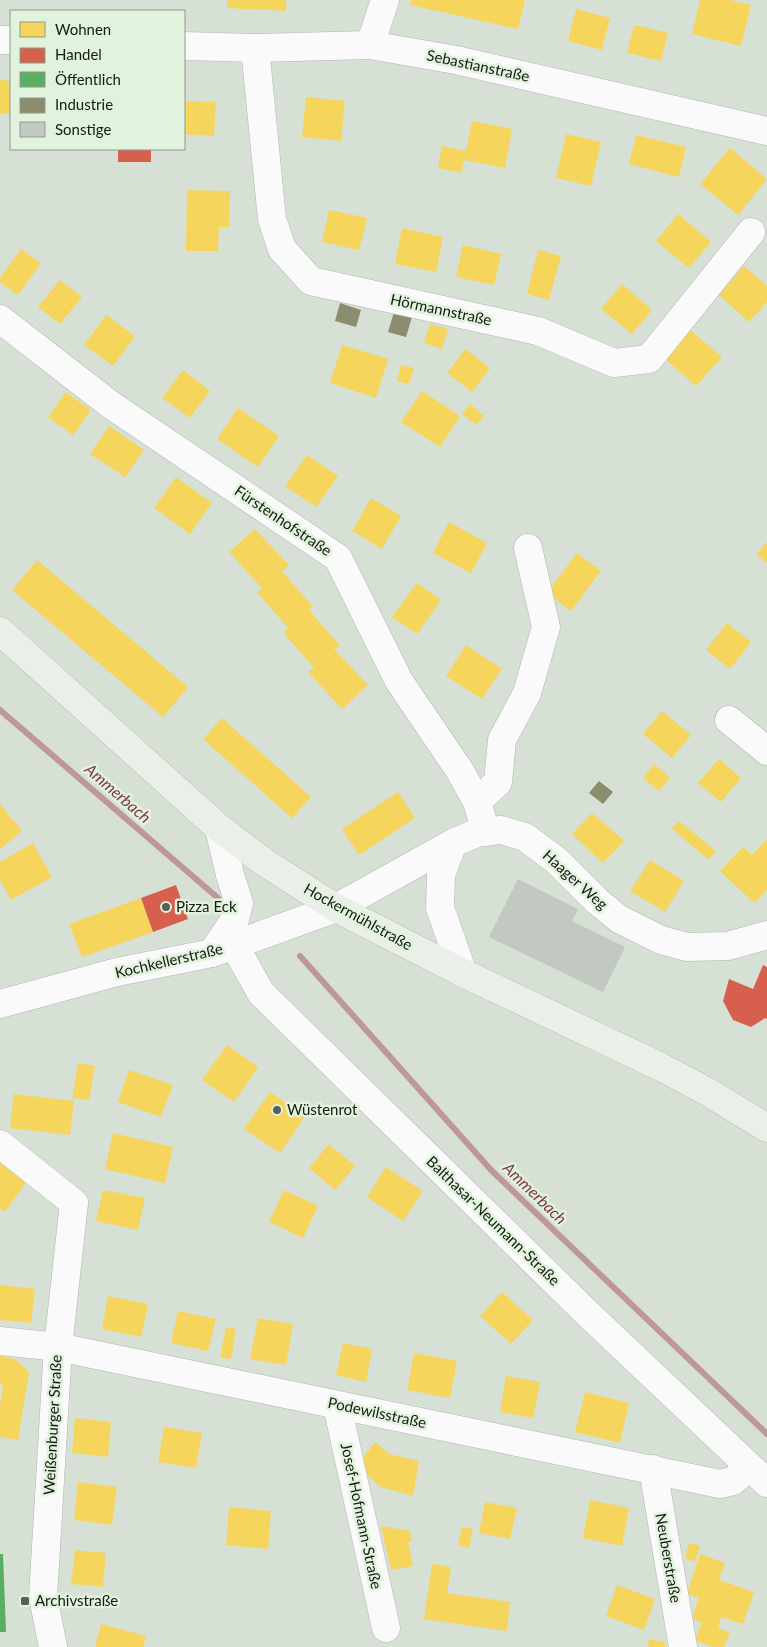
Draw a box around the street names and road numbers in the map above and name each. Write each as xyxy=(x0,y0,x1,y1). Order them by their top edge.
street label: Sebastianstraße xyxy=(425,45,531,85)
street label: Hörmannstraße xyxy=(389,290,494,329)
street label: Fürstenhofstraße xyxy=(232,481,336,559)
street label: Haager Weg xyxy=(540,845,612,913)
street label: Hockermühlstraße xyxy=(301,879,416,953)
street label: Kochkellerstraße xyxy=(113,939,225,981)
street label: Balthasar-Neumann-Straße xyxy=(423,1152,564,1289)
street label: Weißenburger Straße xyxy=(39,1354,65,1496)
street label: Podewilsstraße xyxy=(326,1393,428,1431)
street label: Josef-Hofmann-Straße xyxy=(338,1441,386,1591)
street label: Neuberstraße xyxy=(652,1512,686,1604)

